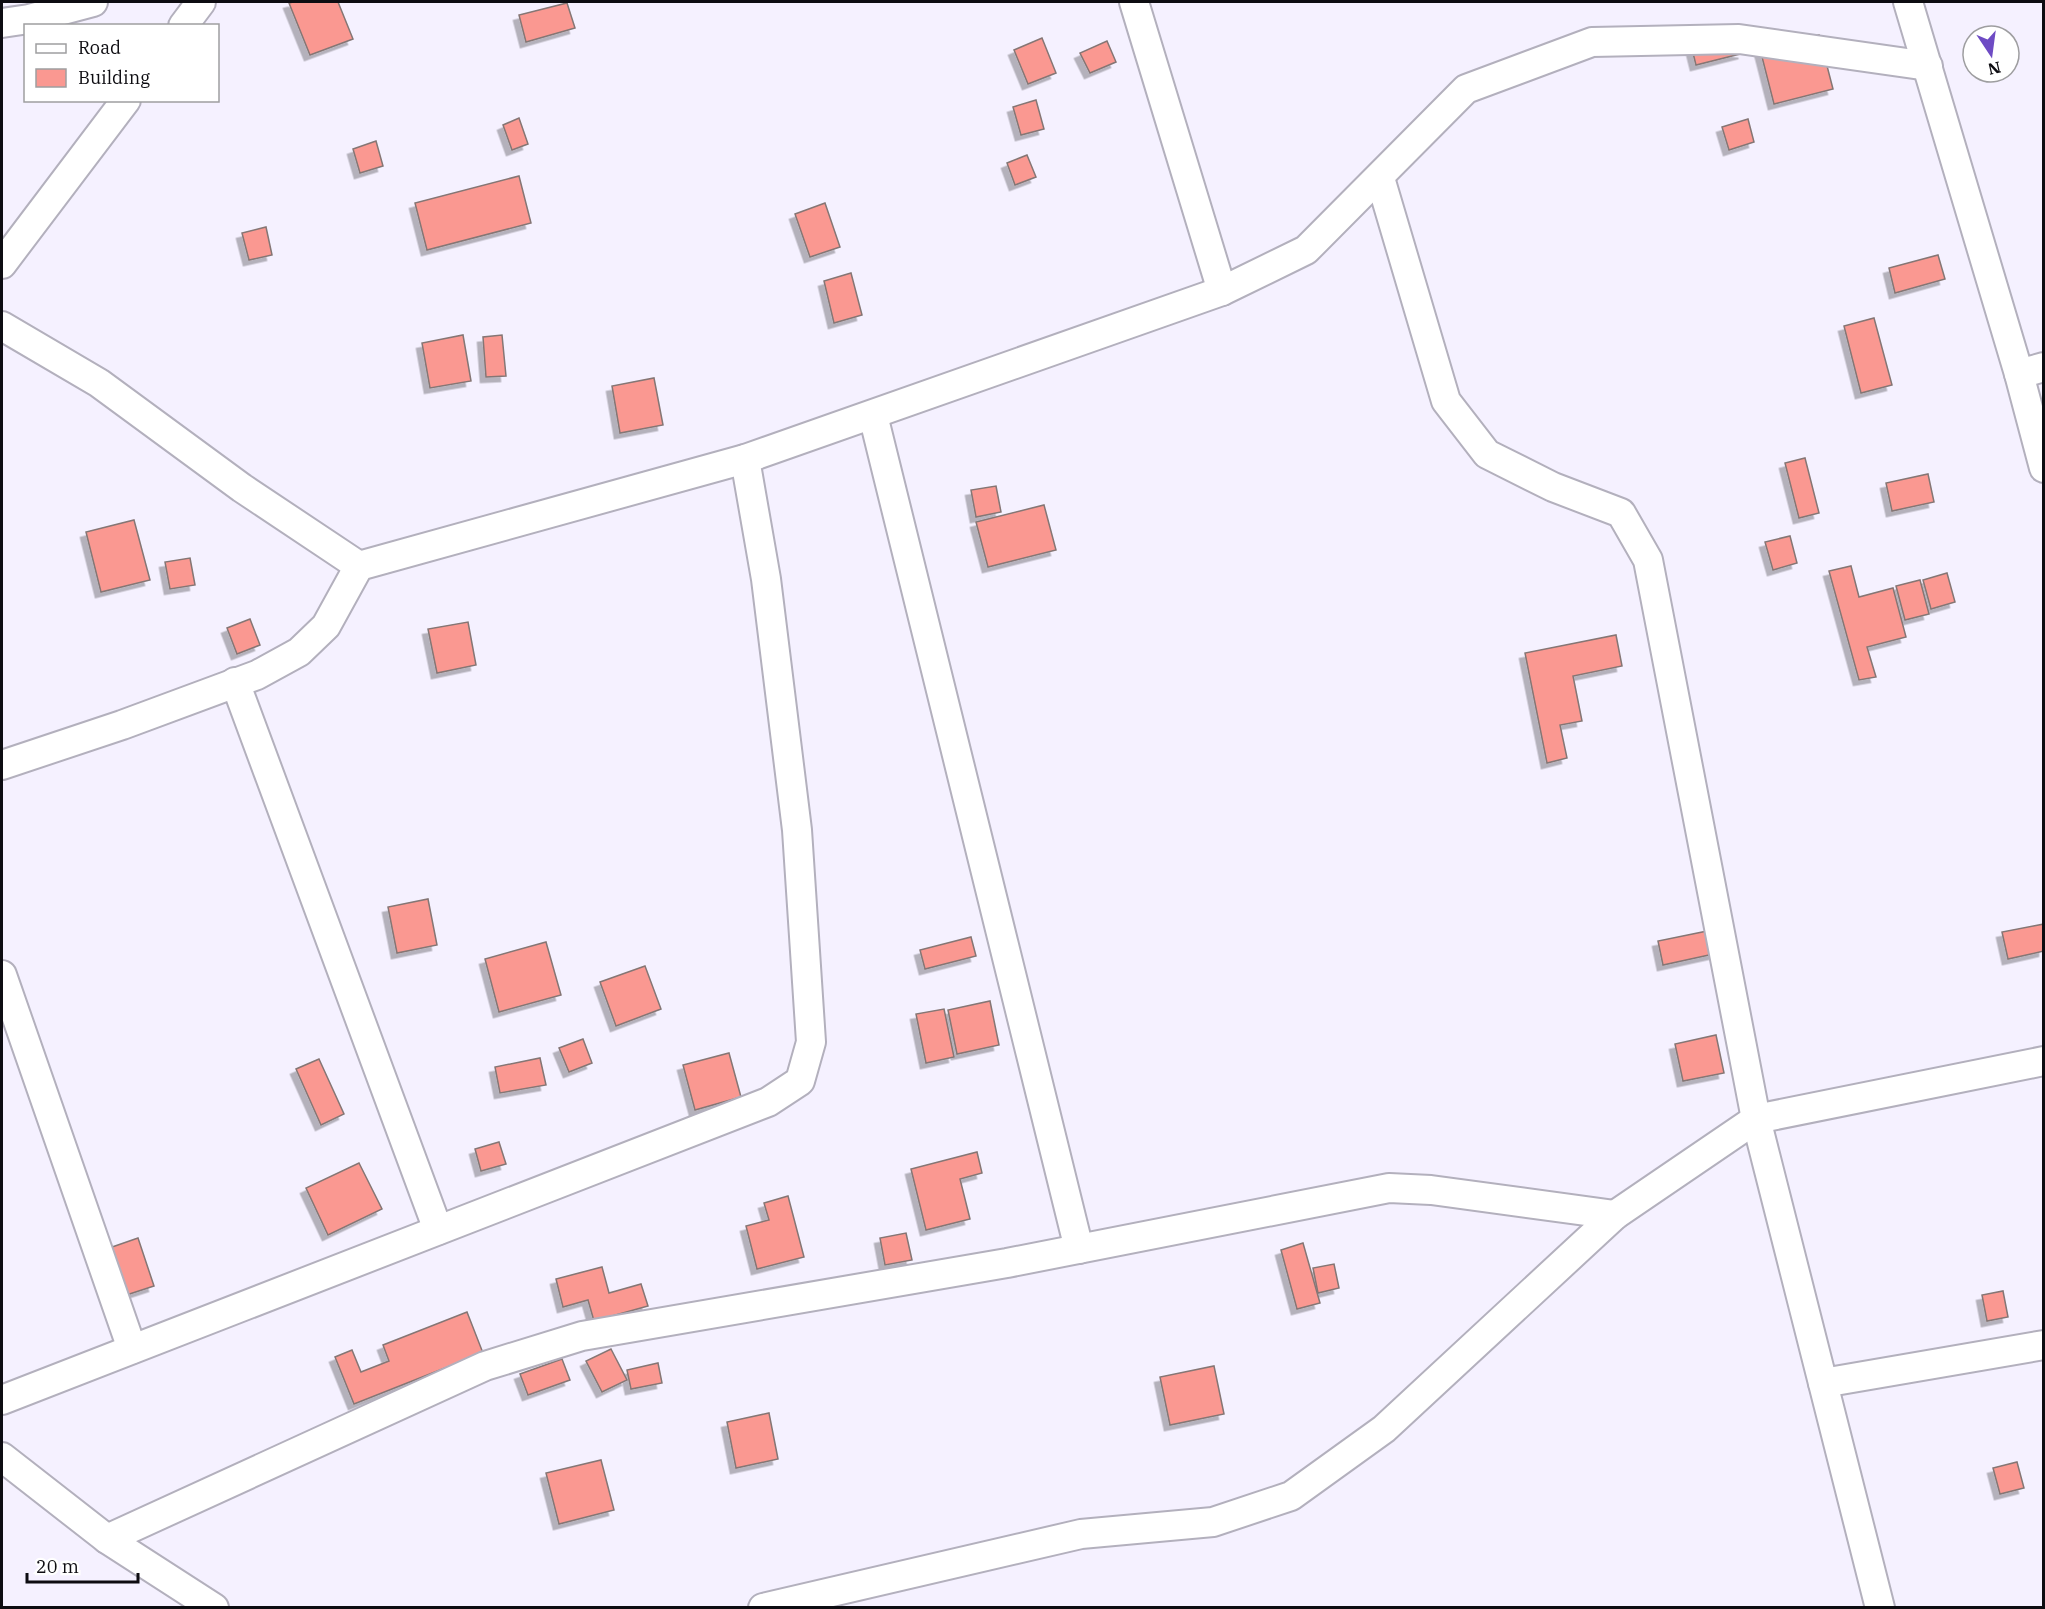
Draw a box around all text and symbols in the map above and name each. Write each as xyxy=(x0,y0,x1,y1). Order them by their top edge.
legend xyxy=(24,24,219,102)
north arrow xyxy=(1961,24,2021,84)
text: Road xyxy=(78,36,121,59)
text: N xyxy=(1986,57,2003,80)
text: Building xyxy=(78,66,150,89)
scale bar xyxy=(27,1546,138,1584)
text: 20 m xyxy=(36,1555,79,1578)

